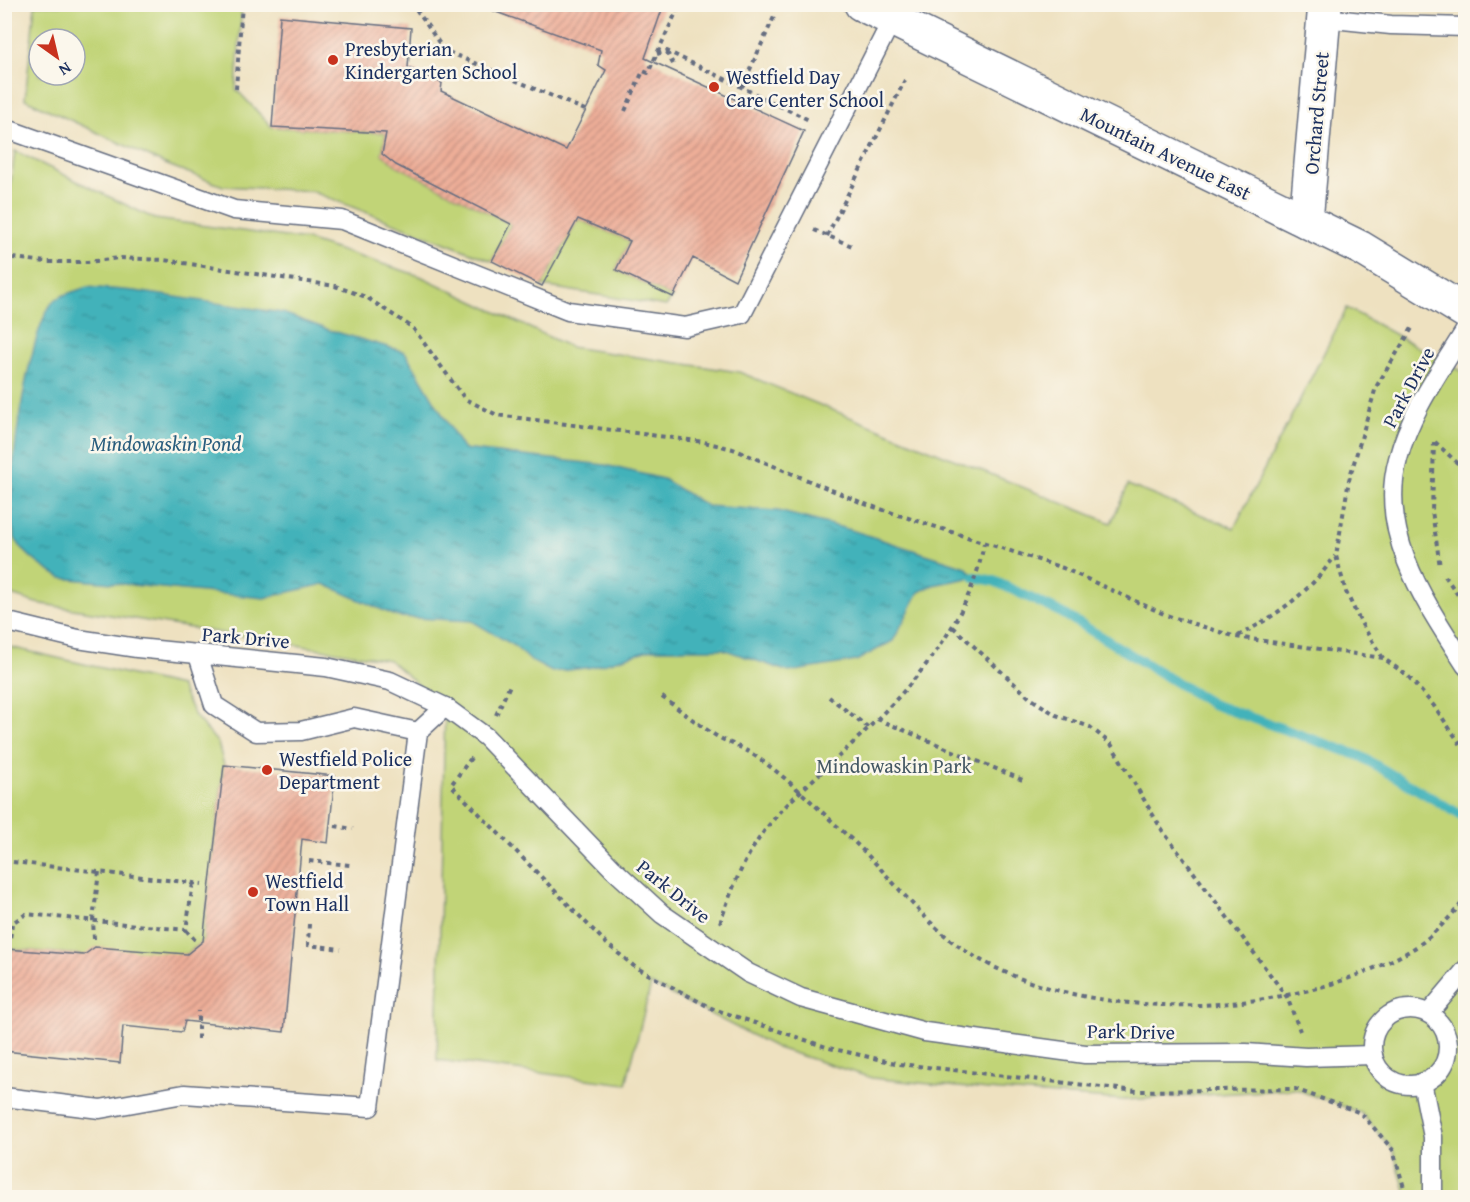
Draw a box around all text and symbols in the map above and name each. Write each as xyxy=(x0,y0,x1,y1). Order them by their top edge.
north arrow xyxy=(27,27,87,87)
place label: Presbyterian Kindergarten School xyxy=(345,34,518,86)
street label: Orchard Street xyxy=(1296,50,1336,176)
marker: Presbyterian Kindergarten School xyxy=(326,53,340,67)
text: N xyxy=(54,56,77,83)
place label: Westfield Day Care Center School xyxy=(726,62,885,114)
marker: Westfield Day Care Center School xyxy=(707,80,721,94)
street label: Mountain Avenue East xyxy=(1076,99,1256,207)
street label: Park Drive xyxy=(1375,341,1441,433)
water label: Mindowaskin Pond xyxy=(90,428,242,459)
street label: Park Drive xyxy=(201,619,291,655)
place label: Westfield Police Department xyxy=(279,744,412,796)
park label: Mindowaskin Park xyxy=(816,751,972,780)
marker: Westfield Police Department xyxy=(260,763,274,777)
street label: Park Drive xyxy=(631,852,717,930)
place label: Westfield Town Hall xyxy=(265,866,350,918)
marker: Westfield Town Hall xyxy=(246,885,260,899)
street label: Park Drive xyxy=(1087,1016,1175,1046)

